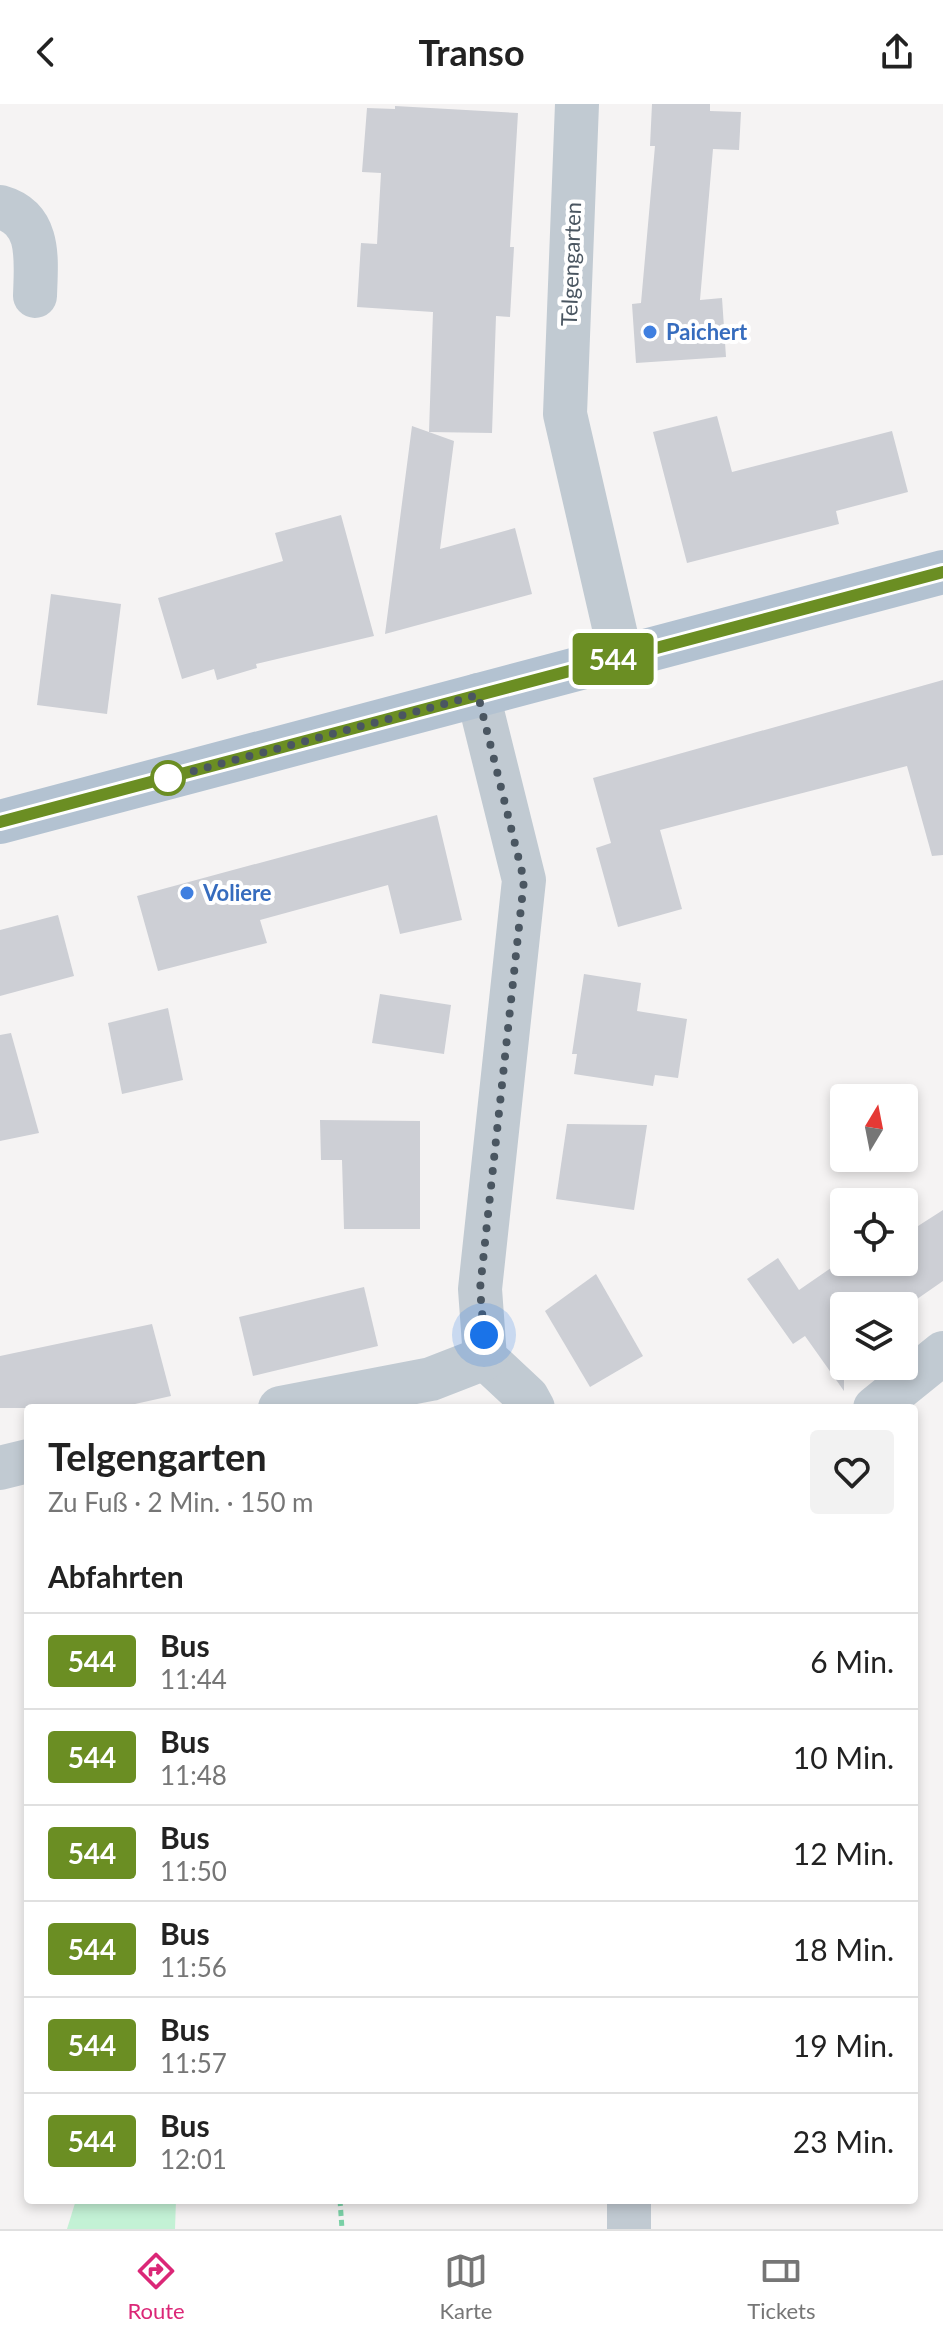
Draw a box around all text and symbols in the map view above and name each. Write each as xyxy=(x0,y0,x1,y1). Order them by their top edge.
icon: back xyxy=(24,30,68,74)
text: Transo xyxy=(418,30,525,74)
icon: share xyxy=(875,30,919,74)
street label: Telgengarten xyxy=(555,201,586,327)
place label: Paichert xyxy=(666,318,748,345)
marker: Paichert xyxy=(641,323,659,341)
line badge: 544 xyxy=(567,633,659,685)
text: 544 xyxy=(589,642,637,676)
unlabelled marker xyxy=(151,761,185,795)
place label: Voliere xyxy=(202,879,272,906)
marker: Voliere xyxy=(178,884,196,902)
north arrow xyxy=(830,1084,918,1172)
map controls xyxy=(830,1084,918,1380)
button: locate xyxy=(830,1188,918,1276)
button: layers xyxy=(830,1292,918,1380)
your location xyxy=(464,1315,504,1355)
button: heart xyxy=(810,1430,894,1514)
text: Telgengarten xyxy=(48,1433,267,1479)
text: Zu Fuß · 2 Min. · 150 m xyxy=(48,1486,314,1518)
text: Abfahrten xyxy=(48,1558,184,1594)
text: Bus xyxy=(160,1627,210,1663)
text: 6 Min. xyxy=(810,1643,894,1679)
text: 544 xyxy=(68,1644,116,1678)
text: 11:44 xyxy=(160,1663,227,1695)
text: Bus xyxy=(160,1723,210,1759)
text: 10 Min. xyxy=(793,1739,894,1775)
text: 544 xyxy=(68,1740,116,1774)
text: 11:48 xyxy=(160,1759,227,1791)
text: Bus xyxy=(160,1819,210,1855)
text: 12 Min. xyxy=(793,1835,894,1871)
text: 544 xyxy=(68,1836,116,1870)
text: 11:50 xyxy=(160,1855,227,1887)
text: Bus xyxy=(160,1915,210,1951)
text: 18 Min. xyxy=(793,1931,894,1967)
text: 544 xyxy=(68,1932,116,1966)
text: 11:56 xyxy=(160,1951,227,1983)
text: Bus xyxy=(160,2011,210,2047)
text: 19 Min. xyxy=(793,2027,894,2063)
text: 544 xyxy=(68,2028,116,2062)
text: 11:57 xyxy=(160,2047,227,2079)
text: Bus xyxy=(160,2107,210,2143)
text: 23 Min. xyxy=(793,2123,894,2159)
text: 544 xyxy=(68,2124,116,2158)
text: 12:01 xyxy=(160,2143,227,2175)
tab: Route xyxy=(127,2249,185,2324)
tab: Karte xyxy=(440,2249,492,2324)
tab: Tickets xyxy=(747,2249,816,2324)

